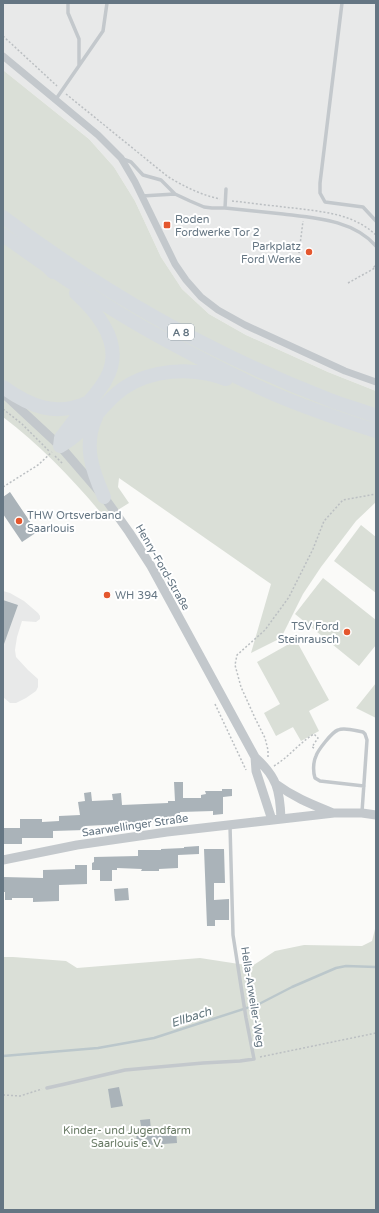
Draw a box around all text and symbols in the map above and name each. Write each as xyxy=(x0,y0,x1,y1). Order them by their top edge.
place label: Roden Fordwerke Tor 2 xyxy=(175,213,260,239)
marker: Roden Fordwerke Tor 2 xyxy=(162,220,172,230)
place label: Parkplatz Ford Werke xyxy=(241,240,302,266)
marker: Parkplatz Ford Werke xyxy=(304,247,314,257)
road number: A 8 xyxy=(168,324,194,340)
place label: THW Ortsverband Saarlouis xyxy=(27,509,121,535)
marker: THW Ortsverband Saarlouis xyxy=(14,516,24,526)
street label: Henry-Ford-Straße xyxy=(133,522,192,613)
place label: WH 394 xyxy=(115,589,158,602)
marker: WH 394 xyxy=(102,590,112,600)
place label: TSV Ford Steinrausch xyxy=(278,620,339,646)
marker: TSV Ford Steinrausch xyxy=(342,627,352,637)
street label: Saarwellinger Straße xyxy=(81,812,189,839)
street label: Hella-Arweiler-Weg xyxy=(238,946,267,1048)
water label: Ellbach xyxy=(169,1004,214,1030)
park label: Kinder- und Jugendfarm Saarlouis e. V. xyxy=(63,1124,191,1150)

